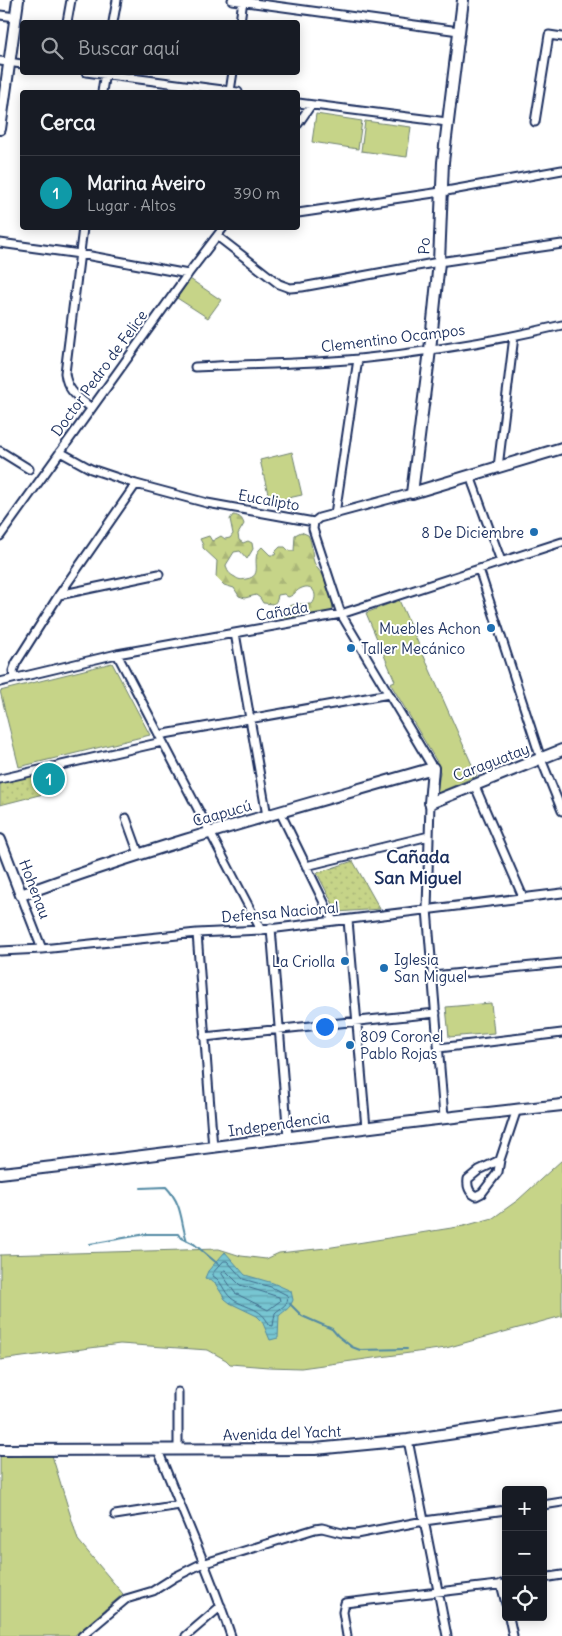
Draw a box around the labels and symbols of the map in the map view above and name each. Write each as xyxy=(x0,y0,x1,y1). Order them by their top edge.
street label: Po xyxy=(414,237,434,255)
street label: Doctor Pedro de Felice xyxy=(47,306,151,440)
street label: Clementino Ocampos xyxy=(320,320,466,356)
street label: Eucalipto xyxy=(237,485,301,515)
place label: 8 De Diciembre xyxy=(421,523,524,542)
marker: 8 De Diciembre xyxy=(528,526,540,538)
street label: Cañada xyxy=(254,597,310,625)
place label: Muebles Achon xyxy=(379,619,481,638)
marker: Muebles Achon xyxy=(485,622,497,634)
place label: Taller Mecánico xyxy=(361,639,465,658)
marker: Taller Mecánico xyxy=(345,642,357,654)
street label: Caraguatay xyxy=(450,739,532,785)
pin: 1 xyxy=(33,760,65,798)
street label: Caapucú xyxy=(190,795,254,830)
district label: Cañada San Miguel xyxy=(374,845,462,889)
street label: Hohenau xyxy=(15,857,55,922)
street label: Defensa Nacional xyxy=(221,897,339,927)
place label: Iglesia San Miguel xyxy=(394,950,467,986)
place label: La Criolla xyxy=(272,952,335,971)
marker: La Criolla xyxy=(339,955,351,967)
marker: Iglesia San Miguel xyxy=(378,962,390,974)
your location xyxy=(312,1014,338,1040)
place label: 809 Coronel Pablo Rojas xyxy=(360,1027,443,1063)
marker: 809 Coronel Pablo Rojas xyxy=(344,1039,356,1051)
street label: Independencia xyxy=(227,1107,331,1141)
street label: Avenida del Yacht xyxy=(222,1421,342,1445)

